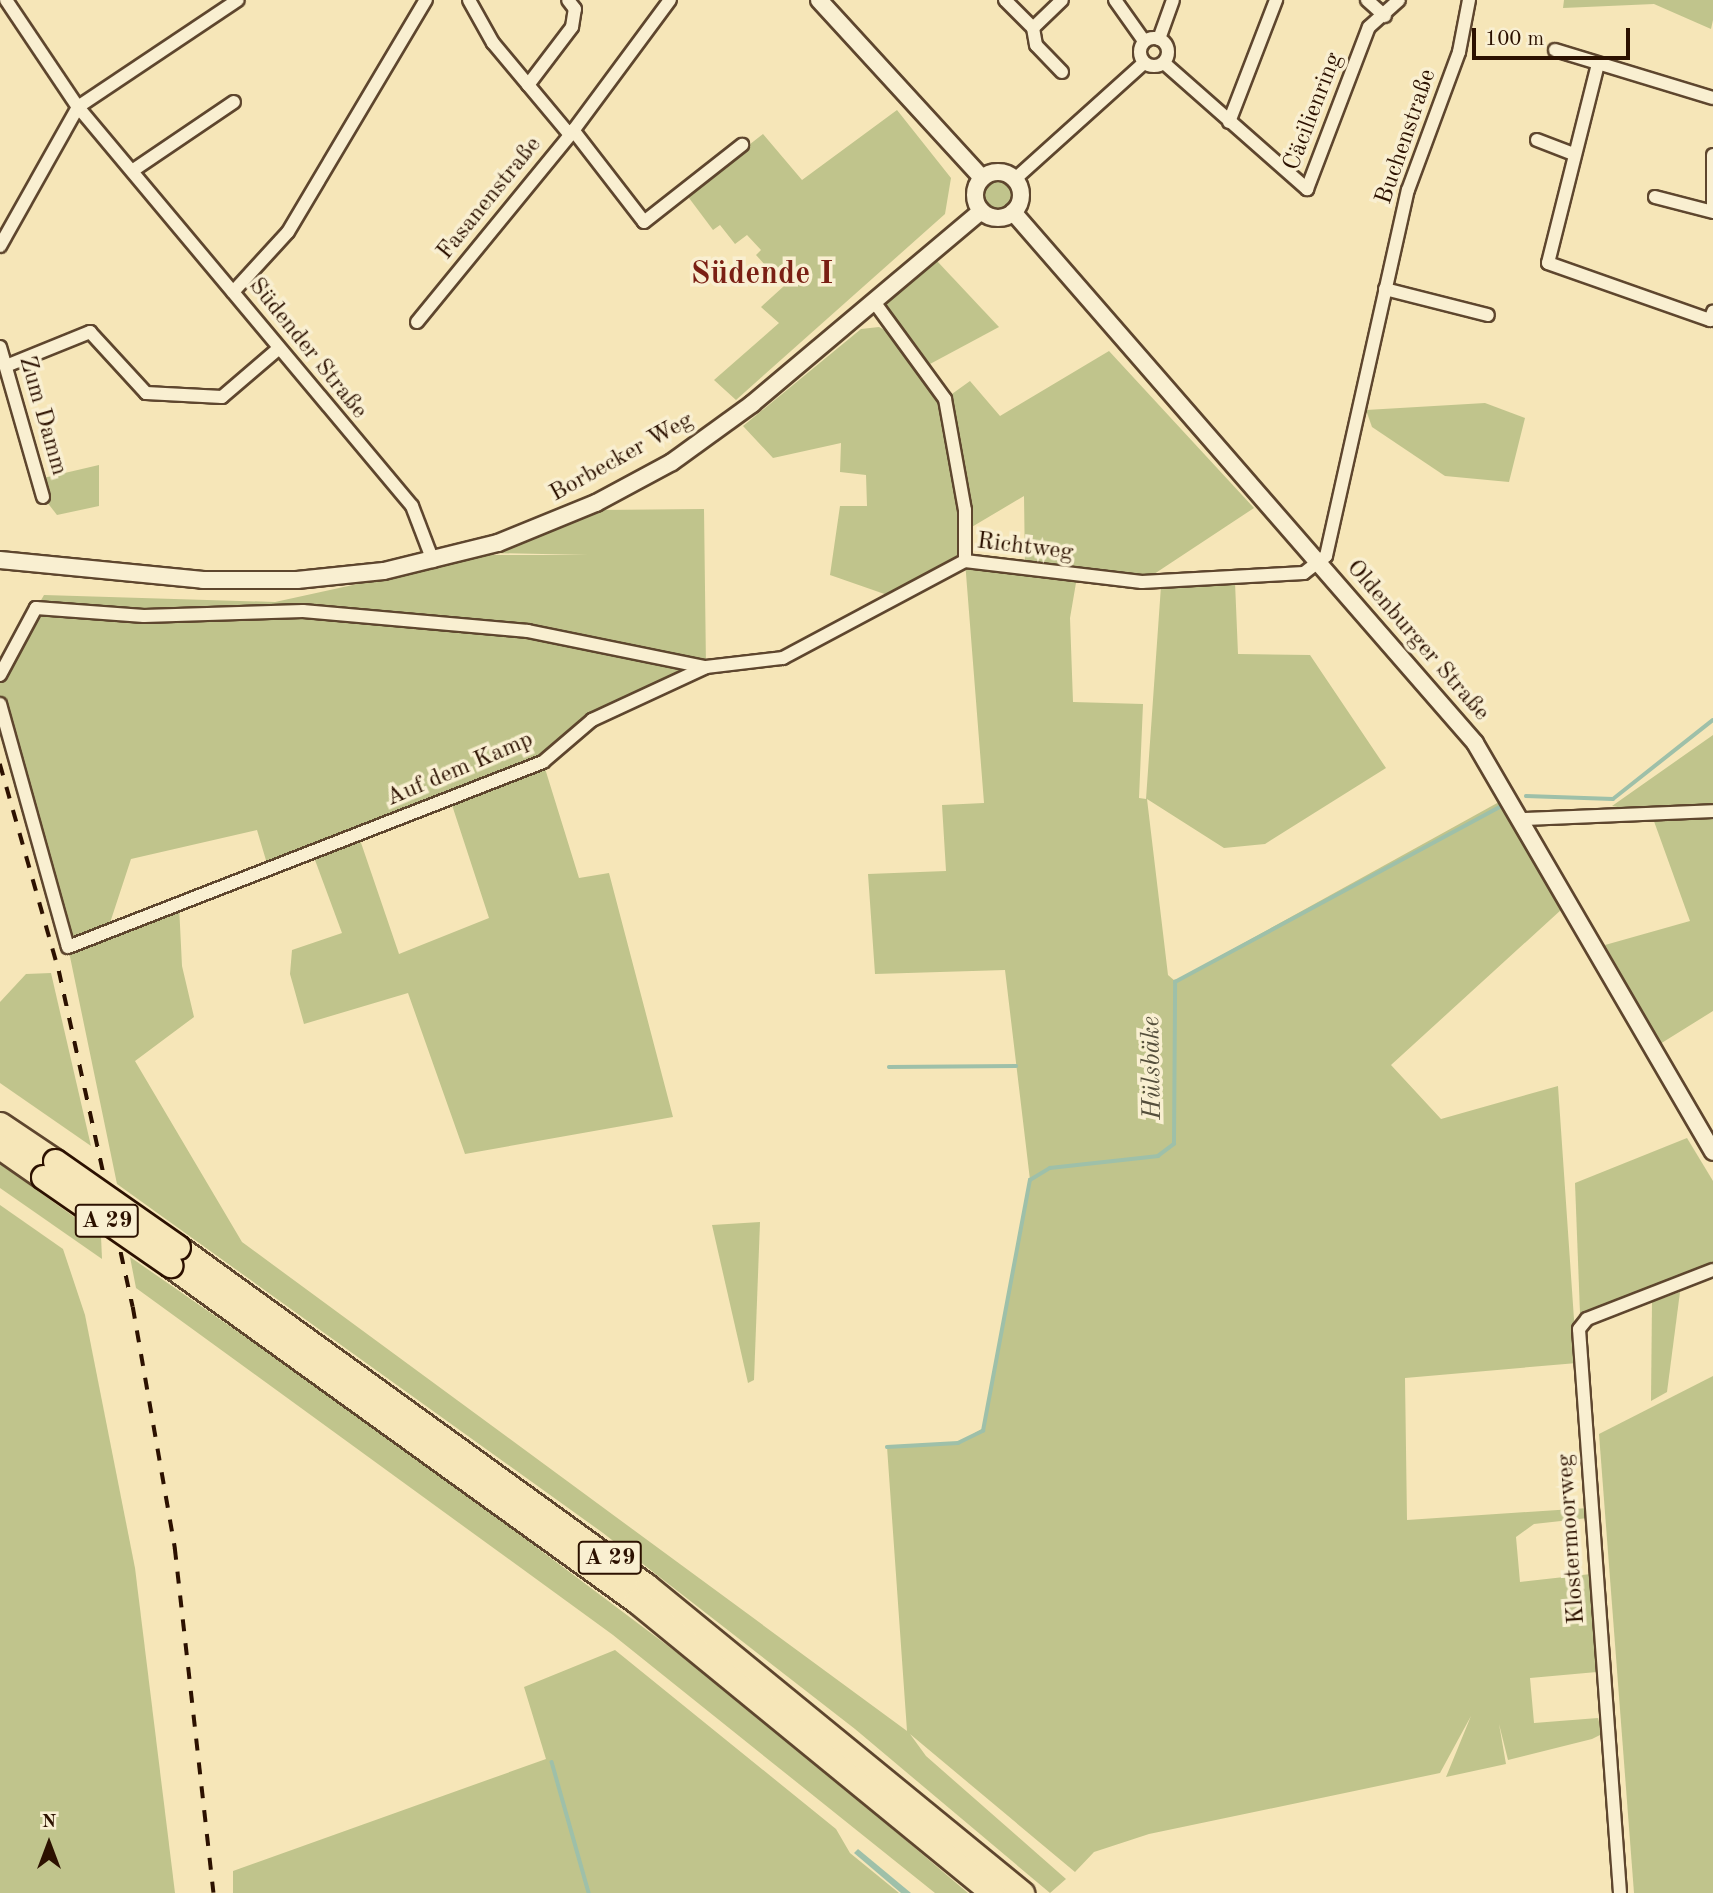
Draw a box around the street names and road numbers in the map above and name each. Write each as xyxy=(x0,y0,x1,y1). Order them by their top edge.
street label: Cäcilienring xyxy=(1278,49,1350,175)
street label: Buchenstraße xyxy=(1370,66,1444,208)
street label: Fasanenstraße xyxy=(432,132,548,266)
street label: Südender Straße xyxy=(241,273,373,425)
street label: Zum Damm xyxy=(11,353,73,479)
street label: Borbecker Weg xyxy=(545,407,699,509)
street label: Richtweg xyxy=(975,528,1075,568)
street label: Oldenburger Straße xyxy=(1339,555,1495,727)
street label: Auf dem Kamp xyxy=(382,726,538,814)
road number: A 29 xyxy=(74,1202,140,1240)
street label: Klostermoorweg xyxy=(1552,1453,1592,1625)
road number: A 29 xyxy=(577,1539,643,1578)

